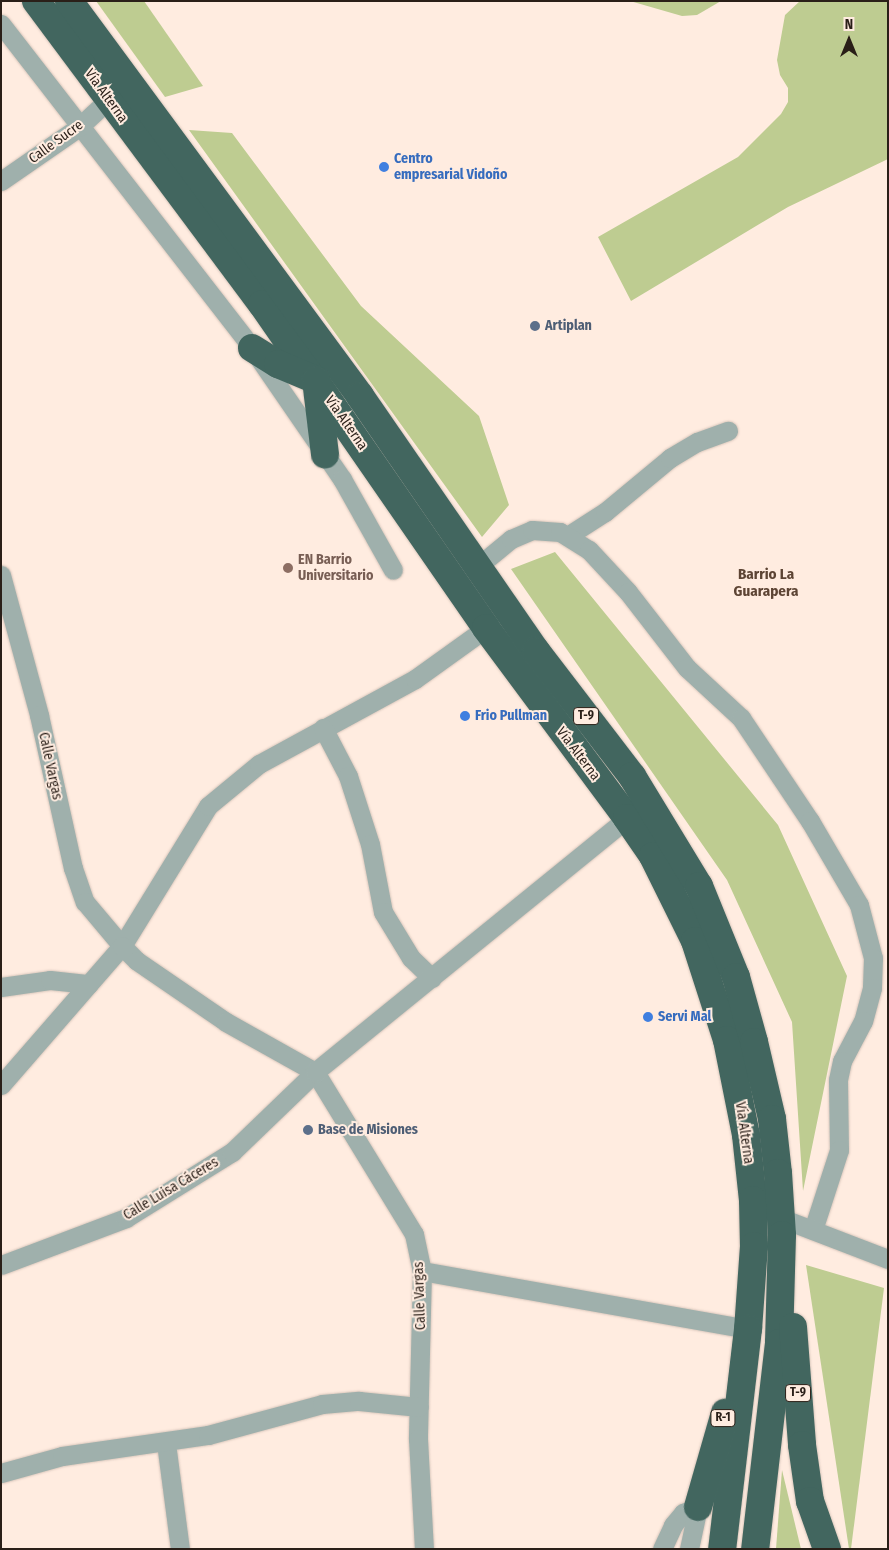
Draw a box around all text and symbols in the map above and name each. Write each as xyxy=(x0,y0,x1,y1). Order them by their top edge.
north arrow xyxy=(824,15,874,65)
text: N xyxy=(845,16,853,33)
street label: Vía Alterna xyxy=(81,66,131,126)
street label: Calle Sucre xyxy=(26,117,86,167)
place label: Centro empresarial Vidoño xyxy=(394,151,507,184)
marker: Centro empresarial Vidoño xyxy=(378,161,390,173)
place label: Artiplan xyxy=(545,318,592,334)
marker: Artiplan xyxy=(529,320,541,332)
street label: Vía Alterna xyxy=(321,393,371,453)
place label: EN Barrio Universitario xyxy=(298,552,373,584)
marker: EN Barrio Universitario xyxy=(282,562,294,574)
district label: Barrio La Guarapera xyxy=(734,565,798,600)
road number: T-9 xyxy=(572,706,600,726)
place label: Frio Pullman xyxy=(475,708,547,724)
marker: Frio Pullman xyxy=(459,710,471,722)
street label: Vía Alterna xyxy=(553,724,603,784)
street label: Calle Vargas xyxy=(35,731,65,801)
place label: Servi Mal xyxy=(658,1009,711,1025)
marker: Servi Mal xyxy=(642,1011,654,1023)
street label: Vía Alterna xyxy=(731,1101,757,1165)
place label: Base de Misiones xyxy=(318,1122,418,1138)
marker: Base de Misiones xyxy=(302,1124,314,1136)
street label: Calle Luisa Cáceres xyxy=(120,1154,222,1224)
street label: Calle Vargas xyxy=(410,1262,430,1330)
road number: T-9 xyxy=(784,1384,812,1402)
road number: R-1 xyxy=(709,1409,737,1428)

